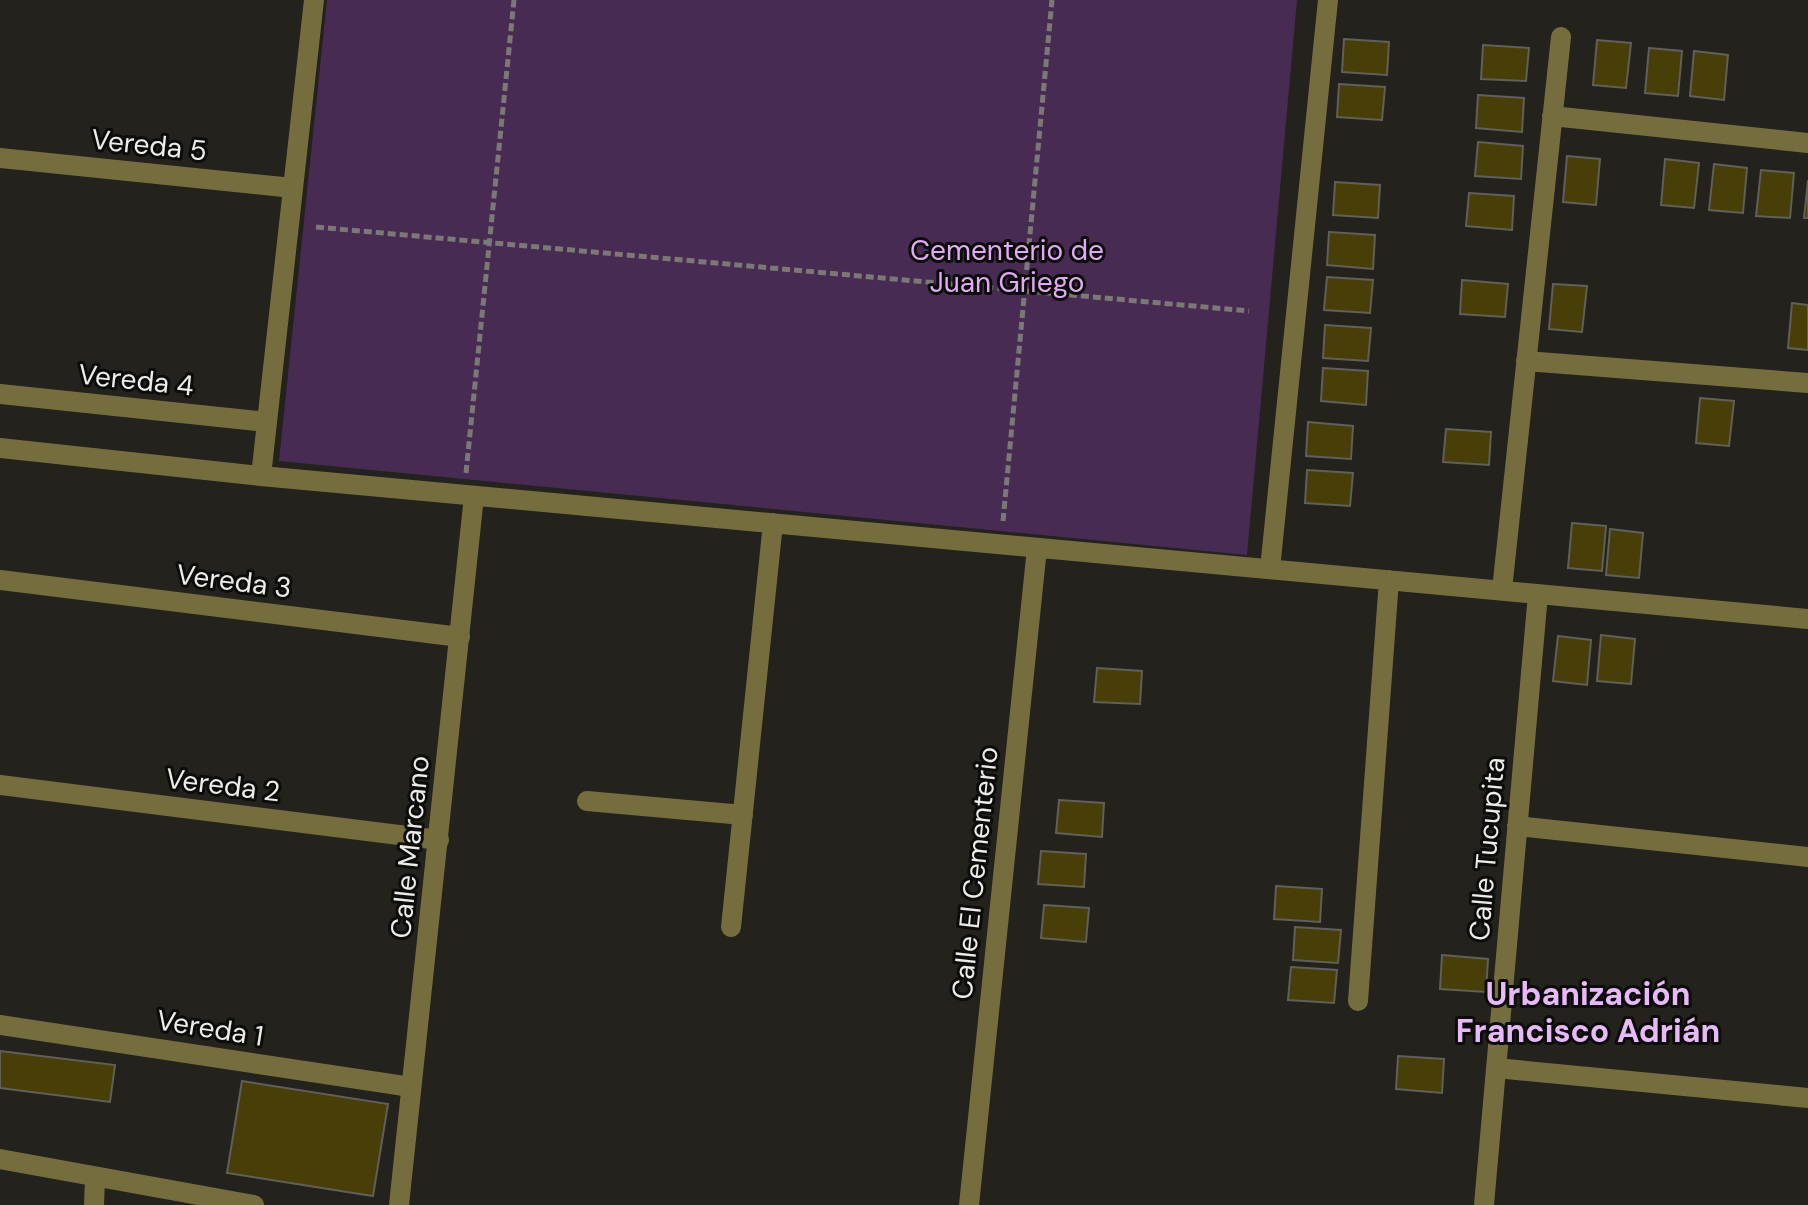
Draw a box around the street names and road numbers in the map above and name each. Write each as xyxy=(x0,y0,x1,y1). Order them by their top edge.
street label: Vereda 5 xyxy=(89,121,209,169)
street label: Vereda 4 xyxy=(76,356,196,404)
street label: Vereda 3 xyxy=(175,556,293,606)
street label: Calle El Cementerio xyxy=(943,745,1007,1001)
street label: Calle Marcano xyxy=(382,754,438,940)
street label: Calle Tucupita xyxy=(1461,756,1513,942)
street label: Vereda 2 xyxy=(164,760,282,810)
street label: Vereda 1 xyxy=(154,1001,266,1055)

